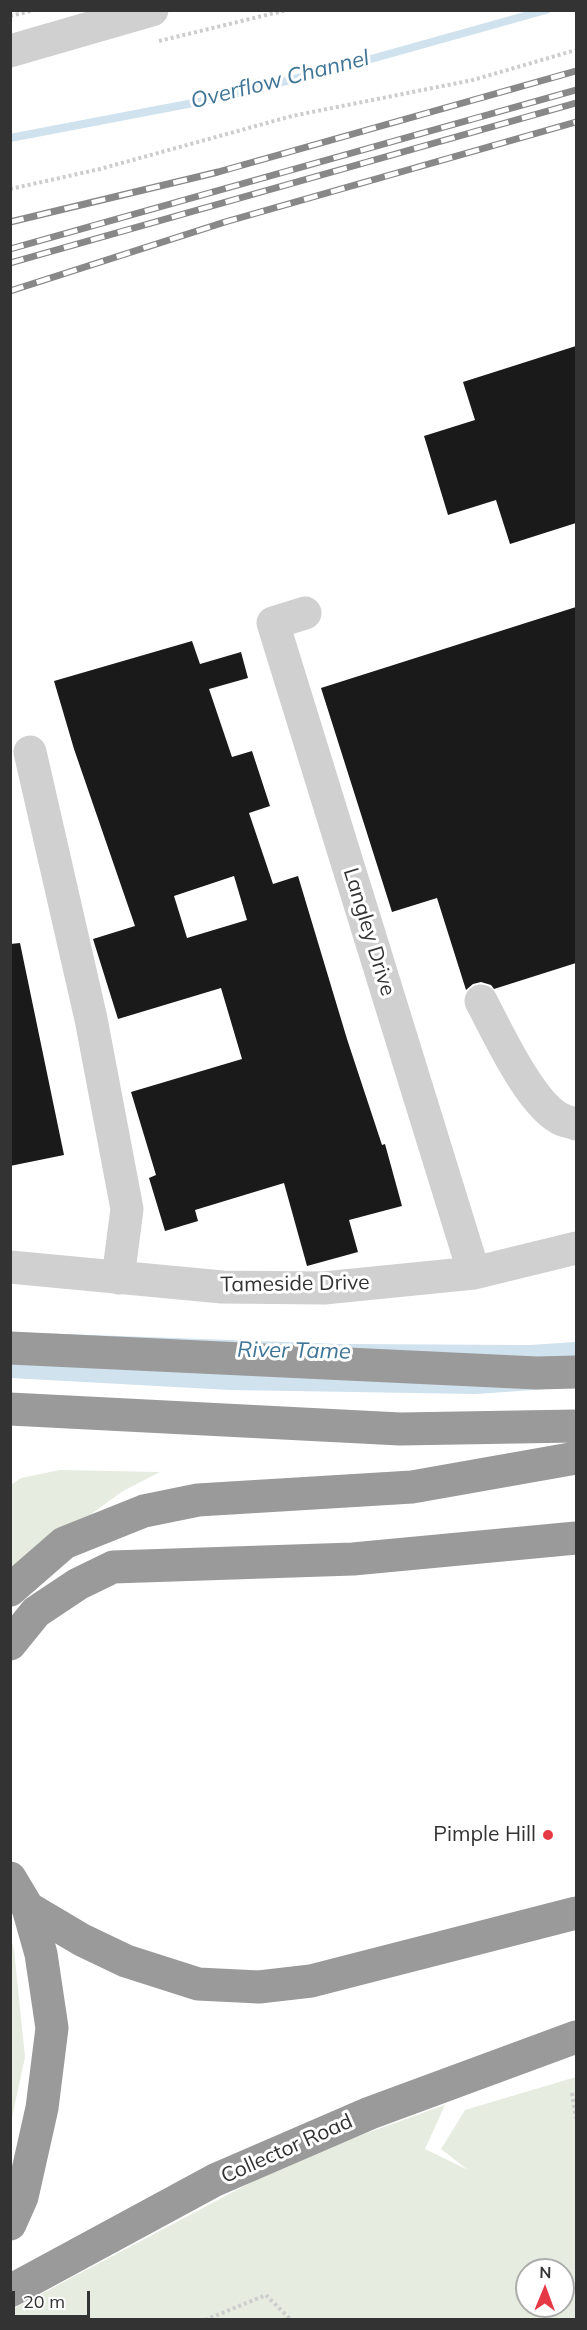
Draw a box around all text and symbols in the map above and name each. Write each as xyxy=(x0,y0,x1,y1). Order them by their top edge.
water label: Overflow Channel xyxy=(188,45,372,115)
street label: Langley Drive xyxy=(338,865,400,999)
street label: Tameside Drive xyxy=(220,1270,370,1298)
water label: River Tame xyxy=(237,1337,351,1365)
place label: Pimple Hill xyxy=(433,1822,536,1848)
marker: Pimple Hill xyxy=(541,1828,555,1842)
street label: Collector Road xyxy=(217,2109,357,2189)
north arrow xyxy=(515,2258,575,2318)
text: N xyxy=(539,2262,551,2282)
scale bar xyxy=(15,2279,93,2317)
text: 20 m xyxy=(23,2290,65,2313)

